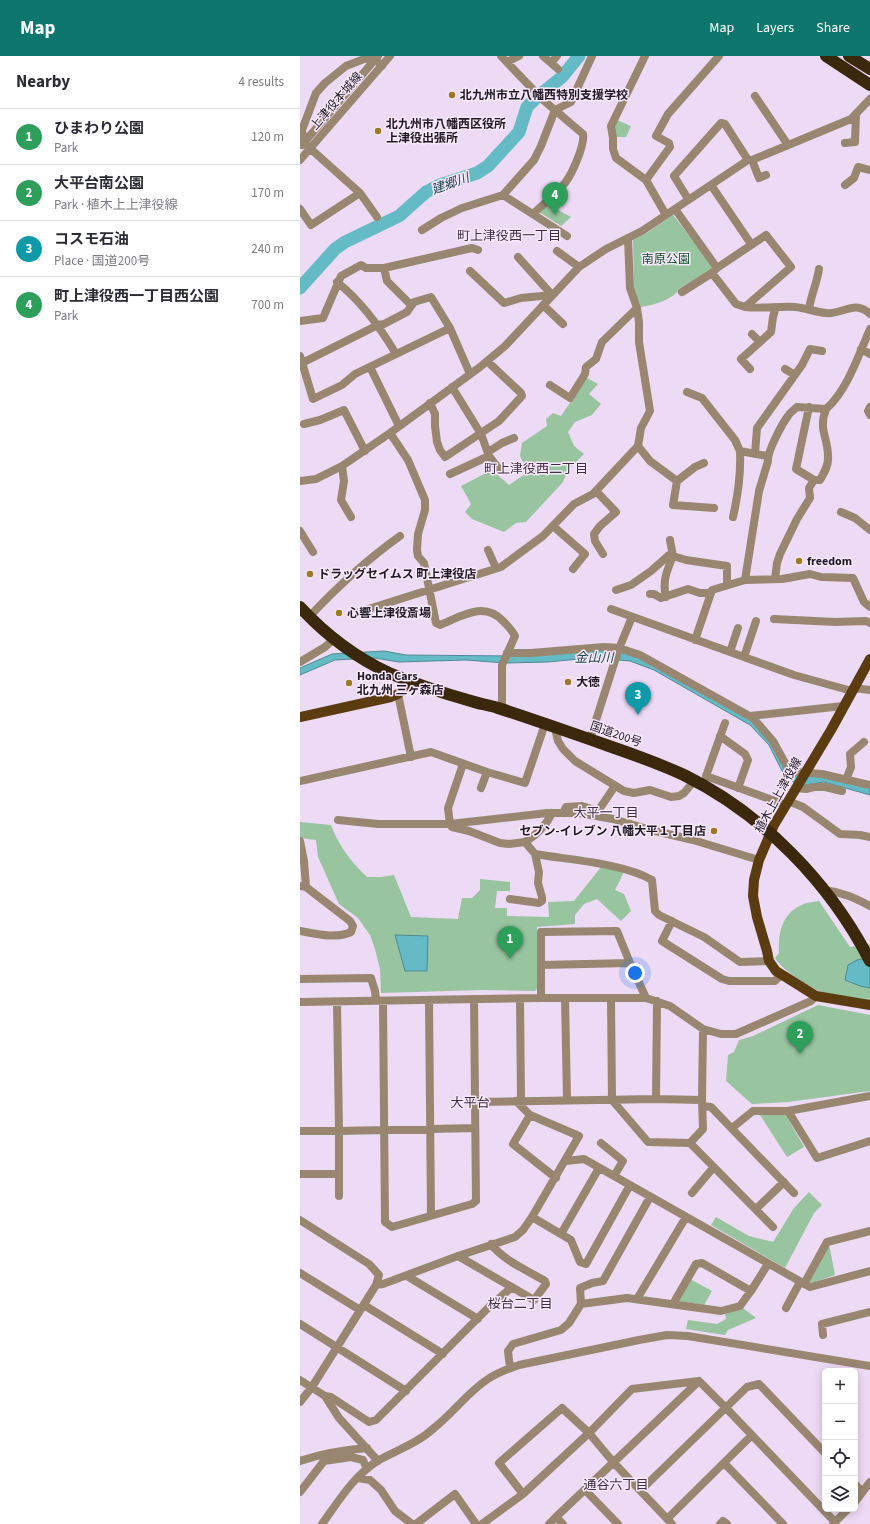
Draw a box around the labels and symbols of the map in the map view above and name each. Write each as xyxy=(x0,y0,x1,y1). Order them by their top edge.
street label: 上津役本城線 xyxy=(306,69,366,134)
place label: 北九州市立八幡西特別支援学校 xyxy=(460,87,628,104)
marker: 北九州市立八幡西特別支援学校 xyxy=(447,90,457,100)
place label: 北九州市八幡西区役所 上津役出張所 xyxy=(386,116,506,147)
marker: 北九州市八幡西区役所 上津役出張所 xyxy=(373,126,383,136)
water label: 建郷川 xyxy=(429,168,474,199)
pin: 4 xyxy=(542,182,568,215)
district label: 町上津役西一丁目 xyxy=(457,227,561,245)
park label: 南原公園 xyxy=(642,251,690,268)
district label: 町上津役西二丁目 xyxy=(484,460,588,478)
place label: freedom xyxy=(807,553,852,570)
marker: freedom xyxy=(794,556,804,566)
place label: ドラッグセイムス 町上津役店 xyxy=(318,566,476,583)
marker: ドラッグセイムス 町上津役店 xyxy=(305,569,315,579)
place label: 心響上津役斎場 xyxy=(347,605,431,622)
marker: 心響上津役斎場 xyxy=(334,608,344,618)
water label: 金山川 xyxy=(574,649,615,667)
place label: Honda Cars 北九州 三ヶ森店 xyxy=(357,668,443,699)
place label: 大徳 xyxy=(576,674,600,691)
marker: 大徳 xyxy=(563,677,573,687)
marker: Honda Cars 北九州 三ヶ森店 xyxy=(344,678,354,688)
pin: 3 xyxy=(625,682,651,715)
street label: 国道200号 xyxy=(588,718,644,751)
street label: 植木上上津役線 xyxy=(751,754,806,836)
district label: 大平一丁目 xyxy=(573,804,639,822)
place label: セブン-イレブン 八幡大平１丁目店 xyxy=(520,823,706,840)
marker: セブン-イレブン 八幡大平１丁目店 xyxy=(709,826,719,836)
pin: 1 xyxy=(497,926,523,959)
your location xyxy=(625,963,645,983)
pin: 2 xyxy=(787,1021,813,1054)
district label: 大平台 xyxy=(450,1094,490,1112)
district label: 桜台二丁目 xyxy=(487,1295,553,1313)
district label: 通谷六丁目 xyxy=(583,1476,649,1494)

